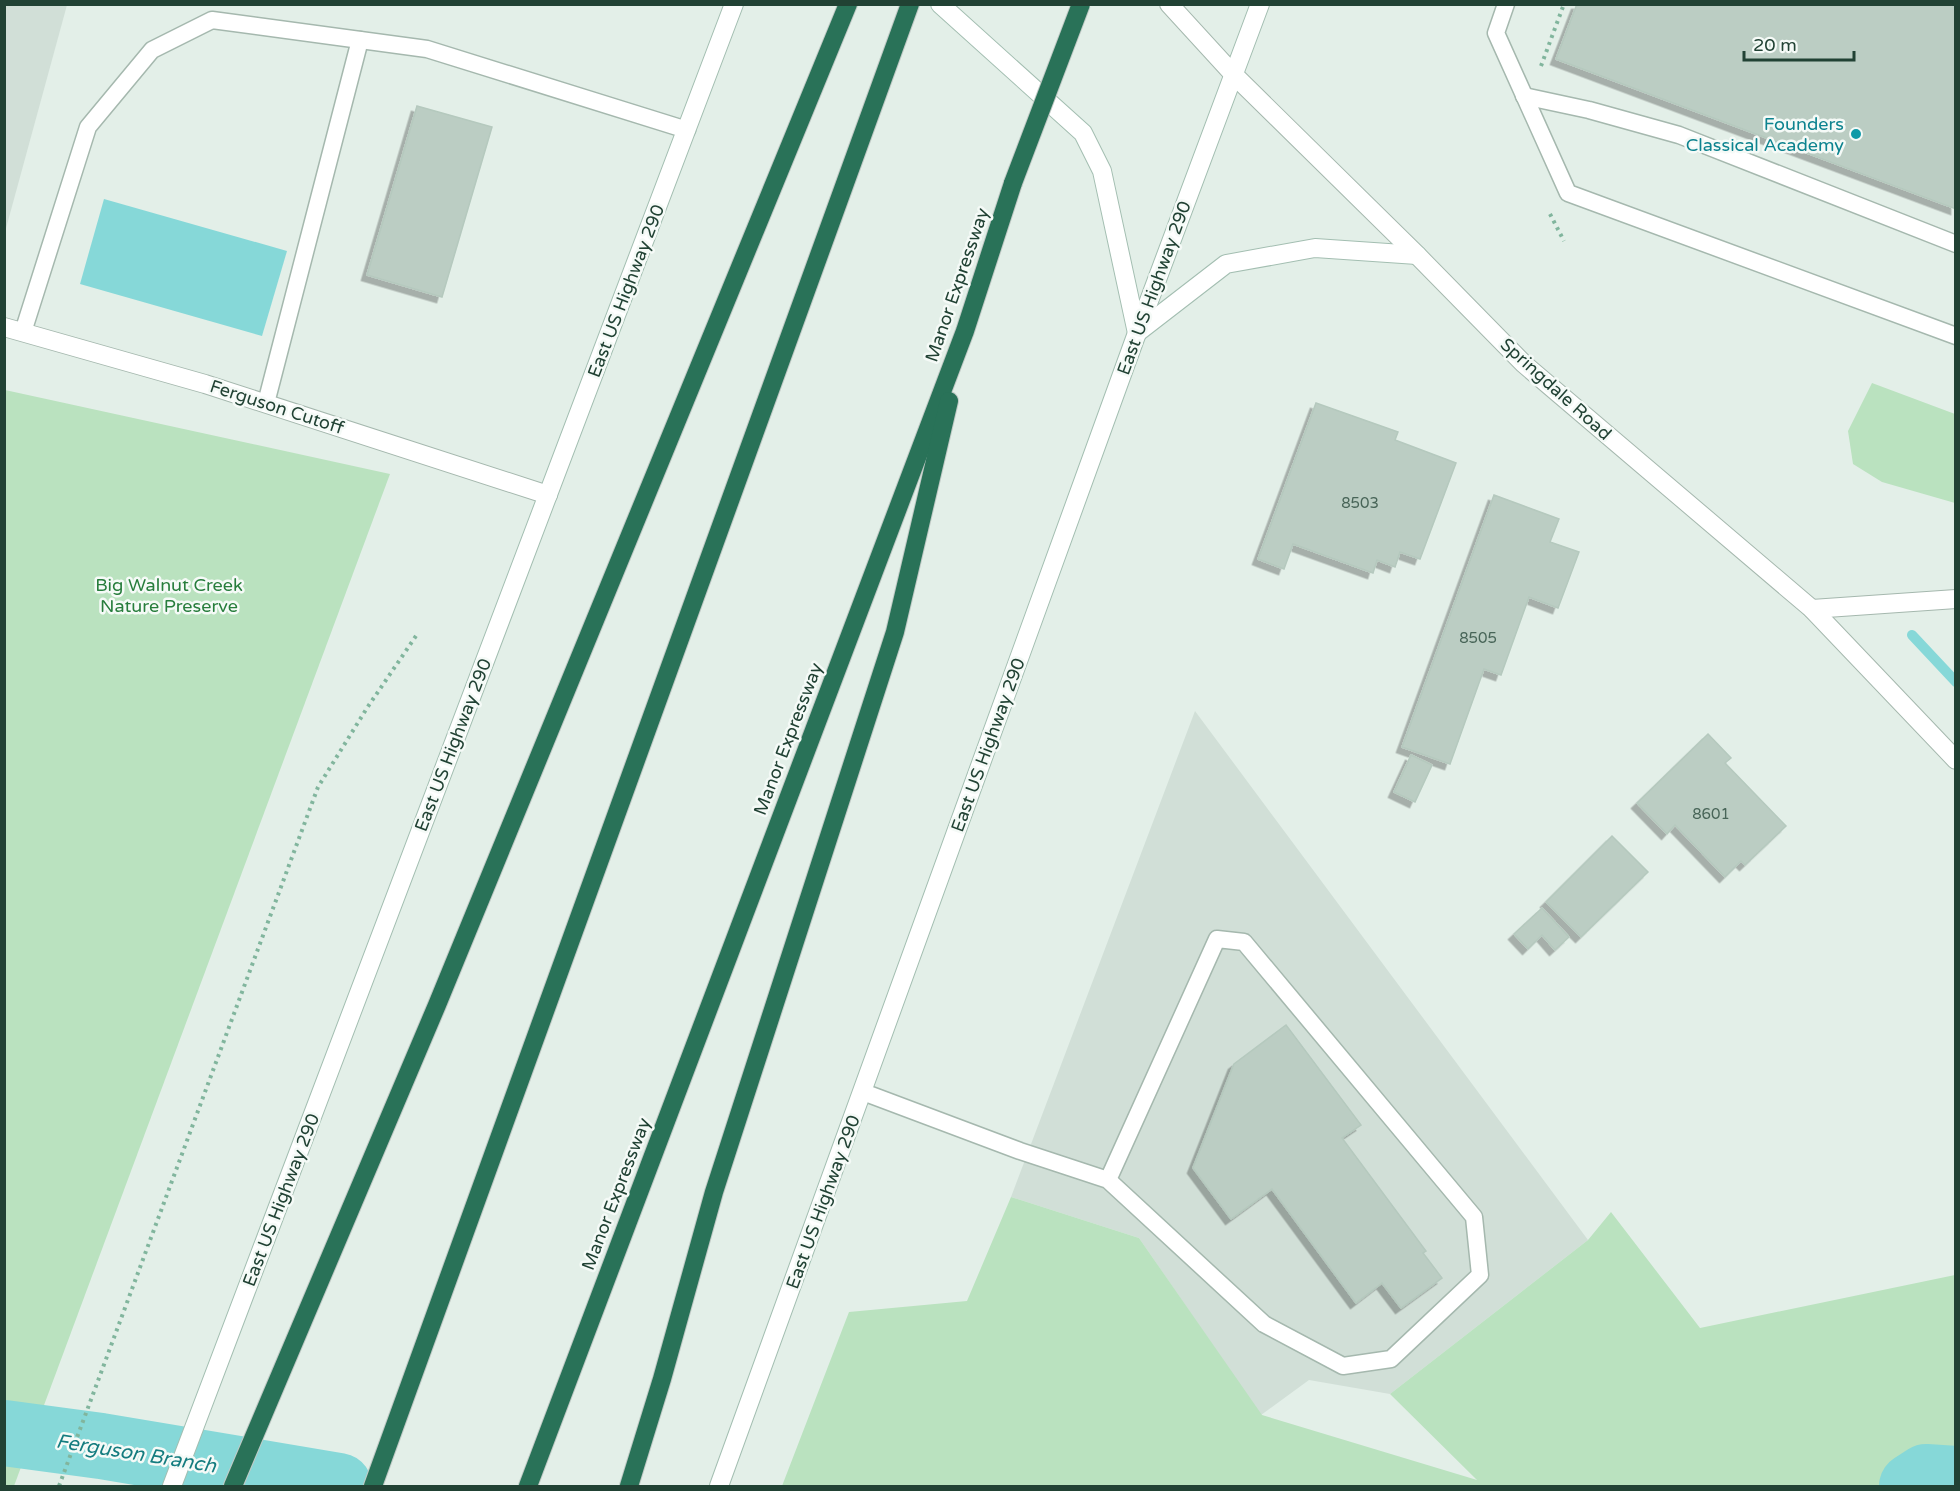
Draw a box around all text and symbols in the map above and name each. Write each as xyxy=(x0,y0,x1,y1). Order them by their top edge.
scale bar xyxy=(1744,24,1854,62)
text: 20 m xyxy=(1753,34,1797,56)
place label: Founders Classical Academy xyxy=(1686,113,1844,156)
marker: Founders Classical Academy xyxy=(1849,127,1863,141)
street label: East US Highway 290 xyxy=(1112,198,1196,378)
street label: East US Highway 290 xyxy=(583,201,669,381)
street label: Manor Expressway xyxy=(920,205,994,365)
street label: Springdale Road xyxy=(1496,333,1616,445)
street label: Ferguson Cutoff xyxy=(207,375,347,439)
house number: 8503 xyxy=(1341,494,1379,512)
park label: Big Walnut Creek Nature Preserve xyxy=(95,574,243,617)
house number: 8505 xyxy=(1459,629,1497,647)
street label: East US Highway 290 xyxy=(410,655,496,835)
street label: East US Highway 290 xyxy=(946,655,1030,835)
street label: Manor Expressway xyxy=(749,659,827,818)
house number: 8601 xyxy=(1692,805,1730,823)
street label: East US Highway 290 xyxy=(238,1110,324,1290)
street label: East US Highway 290 xyxy=(781,1112,865,1292)
street label: Manor Expressway xyxy=(577,1114,655,1273)
water label: Ferguson Branch xyxy=(54,1430,218,1479)

